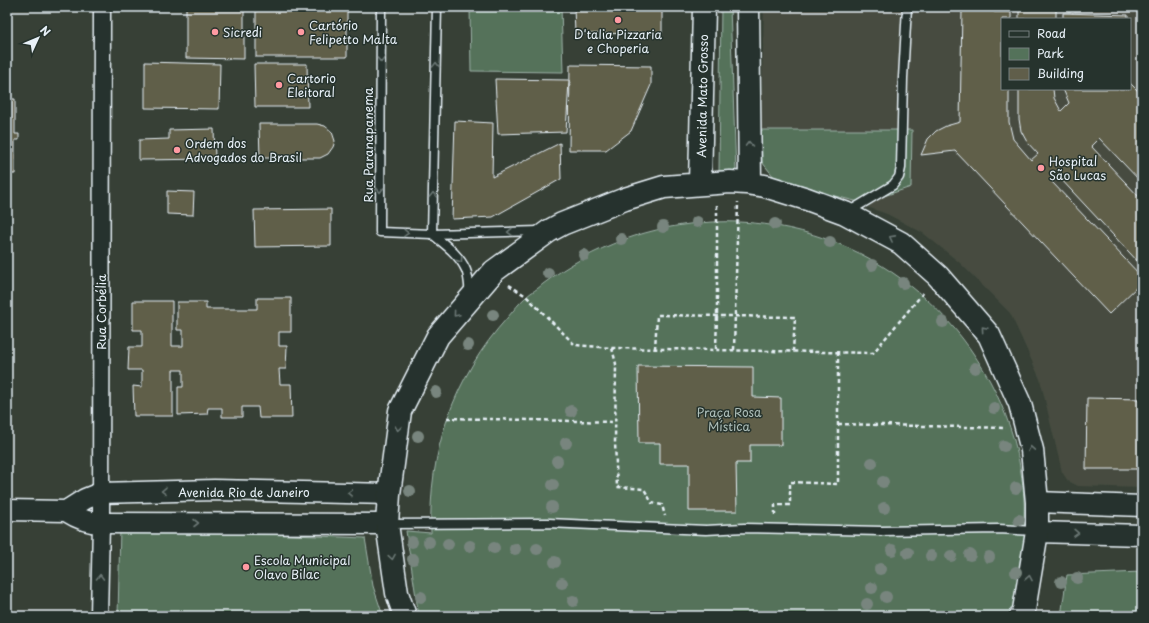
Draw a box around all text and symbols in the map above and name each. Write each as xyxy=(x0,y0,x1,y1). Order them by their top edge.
marker: D'talia Pizzaria e Choperia xyxy=(613,15,623,25)
place label: Cartório Felipetto Malta xyxy=(309,16,398,48)
north arrow xyxy=(18,18,58,58)
legend xyxy=(1001,18,1131,90)
text: N xyxy=(36,22,55,40)
place label: Sicredi xyxy=(223,23,262,41)
text: Road xyxy=(1037,24,1066,42)
place label: D'talia Pizzaria e Choperia xyxy=(574,25,662,57)
marker: Sicredi xyxy=(210,27,220,37)
marker: Cartório Felipetto Malta xyxy=(296,27,306,37)
street label: Avenida Mato Grosso xyxy=(692,34,712,158)
text: Park xyxy=(1037,44,1064,62)
one-way arrow xyxy=(377,57,385,63)
one-way arrow xyxy=(431,62,440,68)
text: Building xyxy=(1037,64,1084,82)
place label: Cartorio Eleitoral xyxy=(287,69,336,101)
marker: Cartorio Eleitoral xyxy=(274,80,284,90)
street label: Rua Paranapanema xyxy=(359,87,377,202)
place label: Ordem dos Advogados do Brasil xyxy=(185,134,302,166)
one-way arrow xyxy=(745,141,754,147)
marker: Ordem dos Advogados do Brasil xyxy=(172,145,182,155)
place label: Hospital São Lucas xyxy=(1049,152,1106,184)
marker: Hospital São Lucas xyxy=(1036,163,1046,173)
one-way arrow xyxy=(376,187,384,193)
one-way arrow xyxy=(429,192,437,198)
one-way arrow xyxy=(507,227,513,236)
one-way arrow xyxy=(403,228,409,237)
one-way arrow xyxy=(889,235,896,243)
one-way arrow xyxy=(455,256,462,263)
street label: Rua Corbélia xyxy=(92,274,110,350)
one-way arrow xyxy=(454,309,461,316)
one-way arrow xyxy=(982,326,989,333)
park label: Praça Rosa Mística xyxy=(697,403,762,435)
one-way arrow xyxy=(394,425,403,431)
one-way arrow xyxy=(1028,446,1036,452)
street label: Avenida Rio de Janeiro xyxy=(178,483,310,501)
one-way arrow xyxy=(161,487,167,495)
one-way arrow xyxy=(347,489,353,497)
one-way arrow xyxy=(193,519,199,527)
one-way arrow xyxy=(1073,529,1079,538)
place label: Escola Municipal Olavo Bilac xyxy=(254,551,351,583)
one-way arrow xyxy=(387,554,396,560)
marker: Escola Municipal Olavo Bilac xyxy=(241,562,251,572)
one-way arrow xyxy=(96,574,104,580)
one-way arrow xyxy=(1024,575,1033,581)

